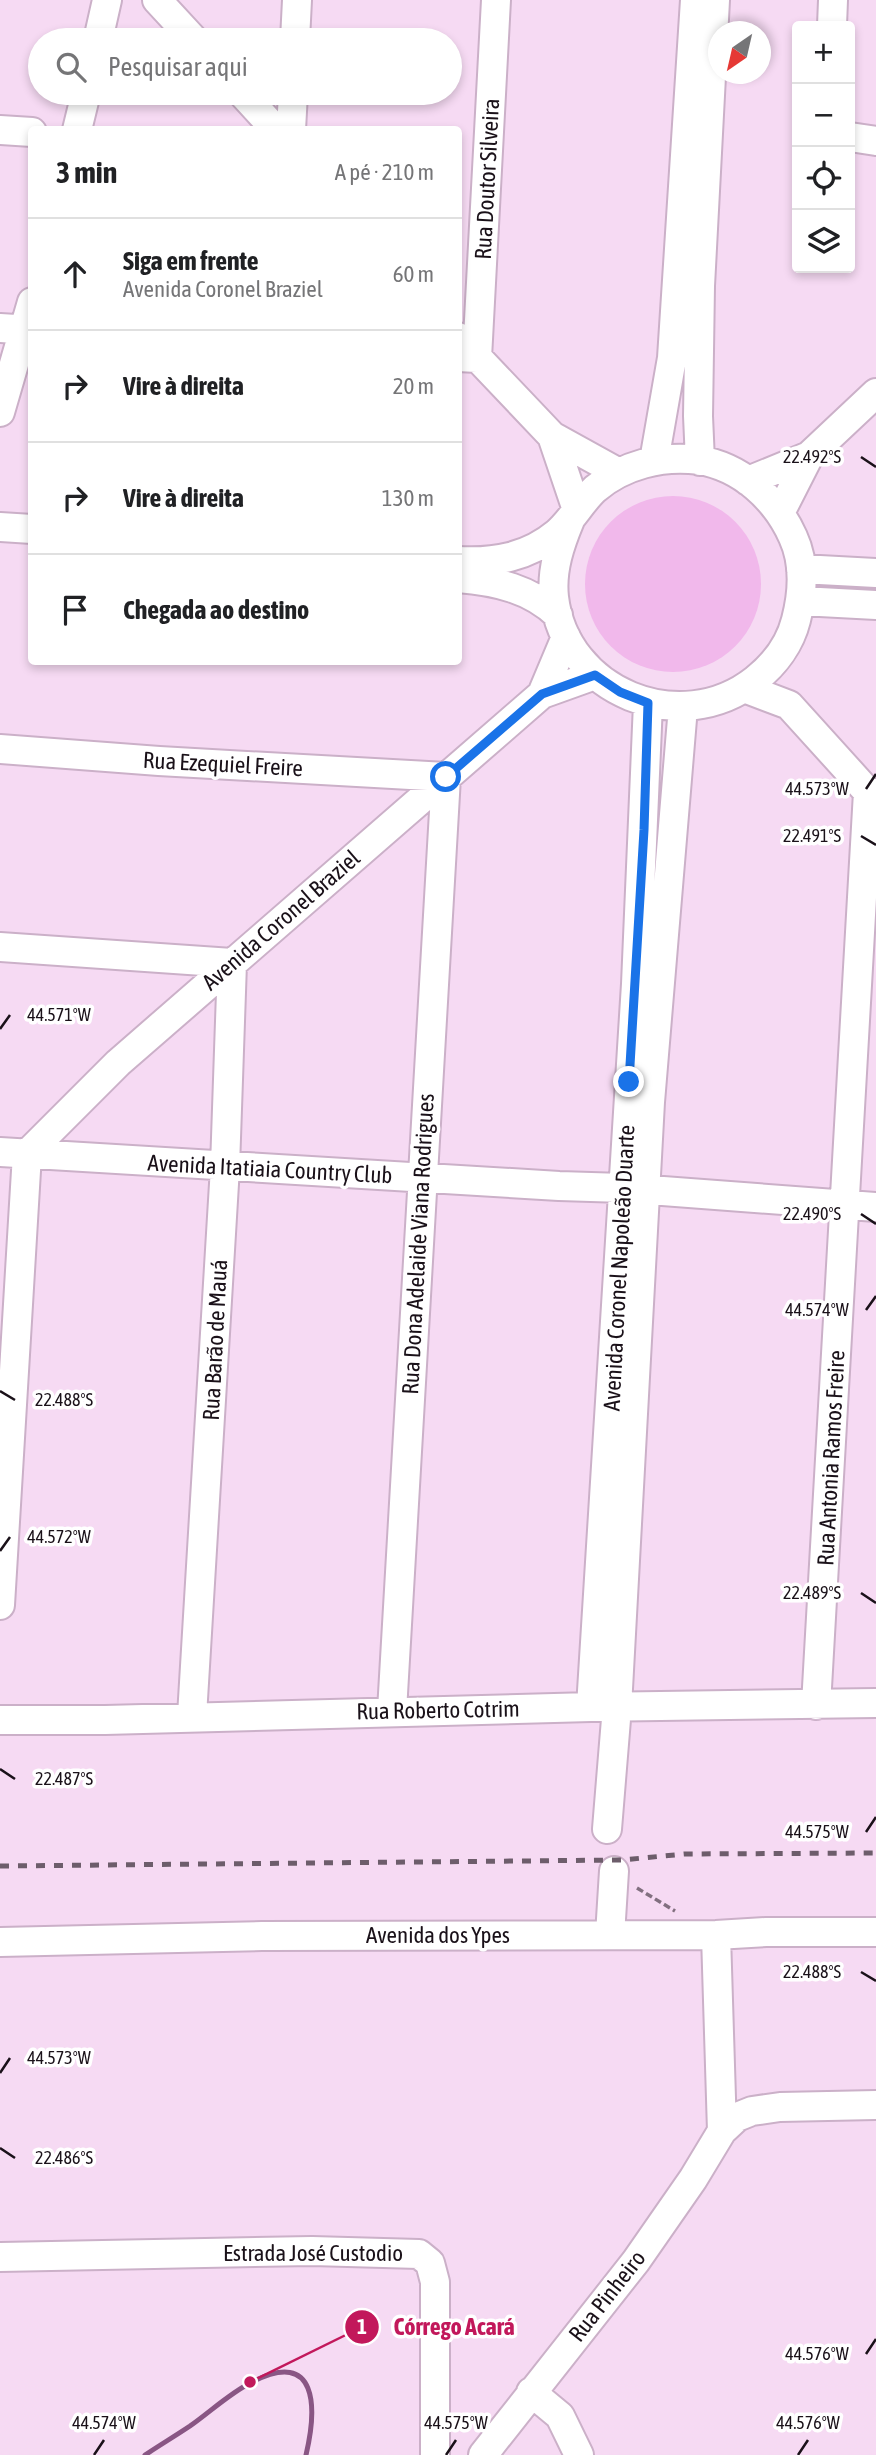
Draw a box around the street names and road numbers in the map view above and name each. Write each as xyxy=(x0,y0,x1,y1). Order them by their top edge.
street label: Rua Doutor Silveira xyxy=(470,98,504,260)
street label: Rua Ezequiel Freire xyxy=(142,747,304,781)
street label: Avenida Coronel Braziel xyxy=(197,845,365,995)
street label: Rua Dona Adelaide Viana Rodrigues xyxy=(397,1093,439,1395)
street label: Avenida Coronel Napoleão Duarte xyxy=(599,1124,639,1412)
street label: Avenida Itatiaia Country Club xyxy=(147,1150,393,1188)
street label: Rua Barão de Mauá xyxy=(198,1259,232,1421)
street label: Rua Antonia Ramos Freire xyxy=(812,1350,850,1566)
street label: Rua Roberto Cotrim xyxy=(356,1696,520,1724)
street label: Avenida dos Ypes xyxy=(366,1922,510,1948)
street label: Estrada José Custodio xyxy=(223,2240,403,2266)
street label: Rua Pinheiro xyxy=(563,2245,651,2347)

